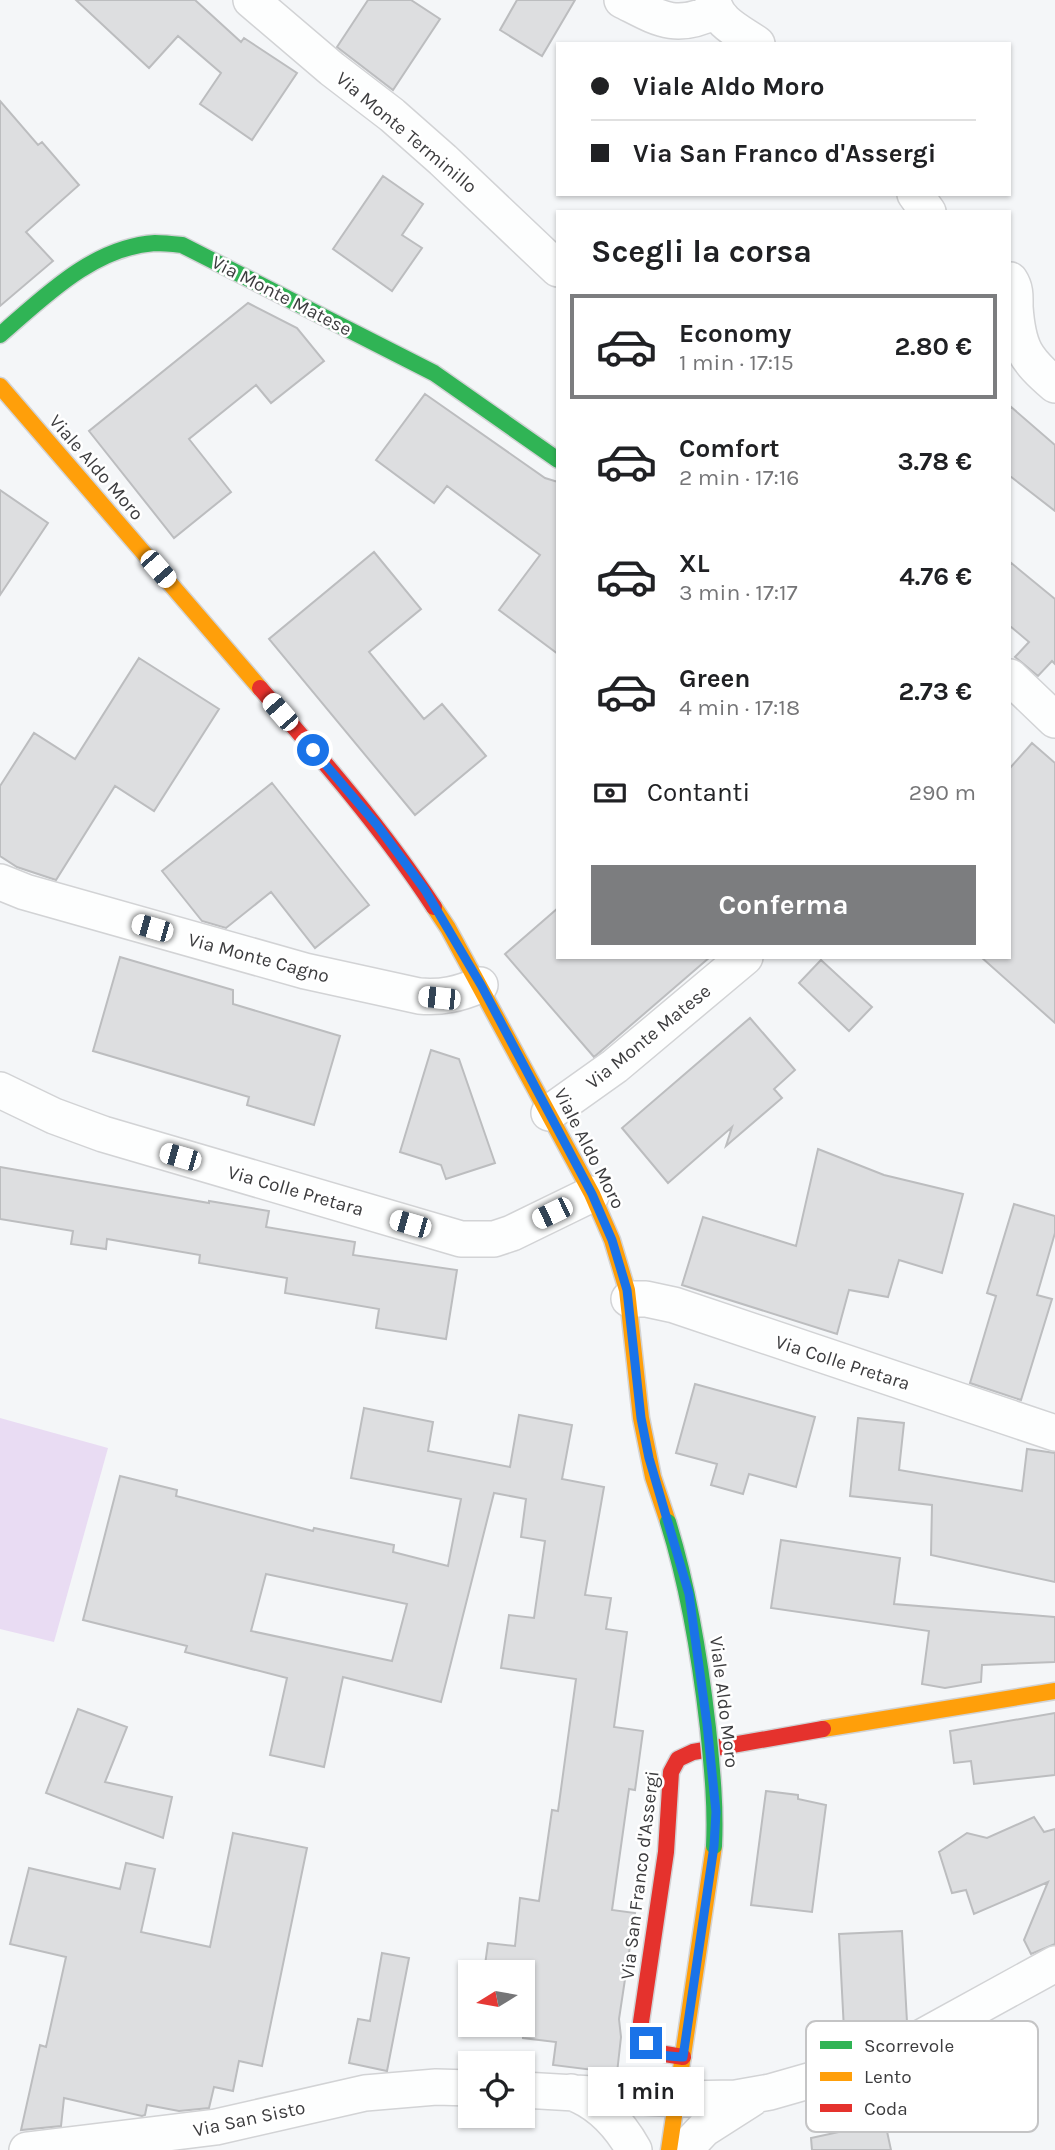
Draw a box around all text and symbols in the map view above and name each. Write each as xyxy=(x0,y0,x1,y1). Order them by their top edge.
street label: Via Monte Terminillo xyxy=(331,67,481,198)
text: Viale Aldo Moro xyxy=(633,71,825,102)
text: Via San Franco d'Assergi xyxy=(633,138,936,169)
text: Scegli la corsa xyxy=(591,233,812,270)
street label: Via Monte Matese xyxy=(208,251,355,341)
icon: car xyxy=(595,315,658,378)
text: Economy xyxy=(679,318,791,349)
text: 2.80 € xyxy=(894,331,972,362)
text: 1 min · 17:15 xyxy=(679,349,794,376)
street label: Viale Aldo Moro xyxy=(44,410,148,525)
icon: car xyxy=(595,430,658,493)
text: Comfort xyxy=(679,433,780,464)
text: 3.78 € xyxy=(897,446,972,477)
text: 2 min · 17:16 xyxy=(679,464,800,491)
icon: car xyxy=(595,545,658,608)
car xyxy=(137,546,180,592)
text: XL xyxy=(679,548,710,579)
text: 4.76 € xyxy=(899,561,972,592)
text: 3 min · 17:17 xyxy=(679,579,797,606)
icon: car xyxy=(595,660,658,723)
text: Green xyxy=(679,663,751,694)
text: 2.73 € xyxy=(899,676,972,707)
car xyxy=(259,689,302,735)
text: 4 min · 17:18 xyxy=(679,694,800,721)
route start xyxy=(297,734,329,766)
icon: cash xyxy=(591,774,629,812)
text: Contanti xyxy=(647,777,750,808)
text: 290 m xyxy=(909,779,976,806)
button: Conferma xyxy=(591,865,976,945)
car xyxy=(129,912,176,944)
street label: Via Monte Cagno xyxy=(186,929,332,987)
street label: Via Monte Matese xyxy=(582,980,715,1094)
car xyxy=(418,985,461,1011)
street label: Viale Aldo Moro xyxy=(549,1084,629,1212)
car xyxy=(157,1141,204,1173)
street label: Via Colle Pretara xyxy=(225,1161,366,1221)
car xyxy=(529,1194,576,1232)
car xyxy=(387,1208,434,1240)
street label: Via Colle Pretara xyxy=(773,1331,913,1395)
street label: Viale Aldo Moro xyxy=(705,1635,743,1769)
street label: Via San Franco d'Assergi xyxy=(616,1770,664,1981)
north arrow xyxy=(458,1960,536,2037)
map controls xyxy=(458,1960,535,2128)
legend xyxy=(806,2021,1038,2132)
route end xyxy=(630,2027,662,2059)
text: Scorrevole xyxy=(864,2035,954,2057)
button: locate xyxy=(458,2051,535,2128)
text: Lento xyxy=(864,2066,912,2088)
callout: 1 min xyxy=(588,2068,704,2116)
text: 1 min xyxy=(617,2078,675,2105)
street label: Via San Sisto xyxy=(191,2096,307,2142)
text: Coda xyxy=(864,2098,908,2120)

